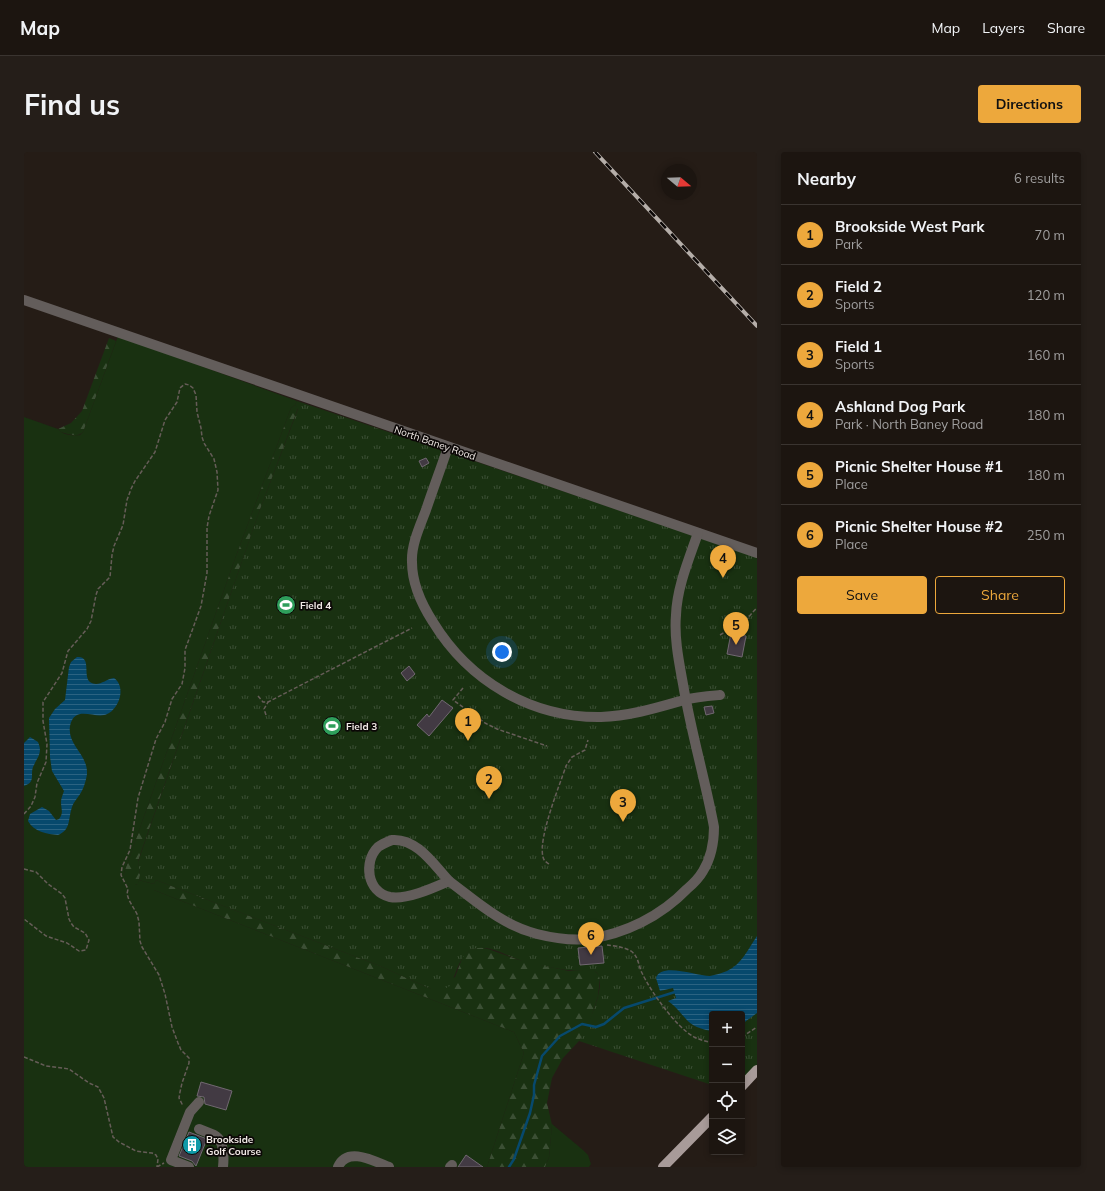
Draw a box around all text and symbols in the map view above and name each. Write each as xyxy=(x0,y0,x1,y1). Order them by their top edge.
text: Map xyxy=(20,16,60,40)
text: Map xyxy=(931,19,960,37)
text: Layers xyxy=(982,19,1025,37)
text: Share xyxy=(1047,19,1085,37)
button: Directions xyxy=(978,85,1081,123)
text: Find us xyxy=(24,87,120,122)
north arrow xyxy=(661,164,697,200)
text: Nearby xyxy=(797,168,856,189)
text: 6 results xyxy=(1014,170,1065,186)
text: Brookside West Park xyxy=(835,217,985,236)
text: 1 xyxy=(806,227,814,243)
text: 70 m xyxy=(1035,227,1065,243)
text: Park xyxy=(835,236,862,252)
text: Field 2 xyxy=(835,277,882,296)
text: 2 xyxy=(806,287,814,303)
text: 120 m xyxy=(1027,287,1065,303)
text: Sports xyxy=(835,296,874,312)
text: Field 1 xyxy=(835,337,882,356)
text: 3 xyxy=(806,347,814,363)
text: 160 m xyxy=(1027,347,1065,363)
text: Sports xyxy=(835,356,874,372)
text: Ashland Dog Park xyxy=(835,397,965,416)
text: 4 xyxy=(806,407,814,423)
text: 180 m xyxy=(1027,407,1065,423)
text: Park · North Baney Road xyxy=(835,416,983,432)
street label: North Baney Road xyxy=(392,423,478,463)
text: Picnic Shelter House #1 xyxy=(835,457,1003,476)
text: 5 xyxy=(806,467,814,483)
text: 180 m xyxy=(1027,467,1065,483)
text: Place xyxy=(835,476,868,492)
text: Picnic Shelter House #2 xyxy=(835,517,1003,536)
text: 6 xyxy=(806,527,814,543)
text: 250 m xyxy=(1027,527,1065,543)
text: Place xyxy=(835,536,868,552)
pin: 4 xyxy=(710,545,736,578)
button: Save xyxy=(797,576,927,614)
button: Share xyxy=(935,576,1065,614)
sports icon: Field 4 xyxy=(275,594,297,616)
place label: Field 4 xyxy=(300,599,331,612)
pin: 5 xyxy=(723,612,749,645)
your location xyxy=(492,642,512,662)
pin: 1 xyxy=(455,708,481,741)
sports icon: Field 3 xyxy=(321,715,343,737)
place label: Field 3 xyxy=(346,720,377,733)
pin: 2 xyxy=(476,766,502,799)
pin: 3 xyxy=(610,789,636,822)
pin: 6 xyxy=(578,922,604,955)
map controls xyxy=(709,1011,745,1155)
button: + xyxy=(709,1011,745,1047)
button: − xyxy=(709,1047,745,1083)
button: locate xyxy=(709,1083,745,1119)
button: layers xyxy=(709,1119,745,1155)
place label: Brookside Golf Course xyxy=(206,1133,262,1158)
building icon: Brookside Golf Course xyxy=(181,1134,203,1156)

